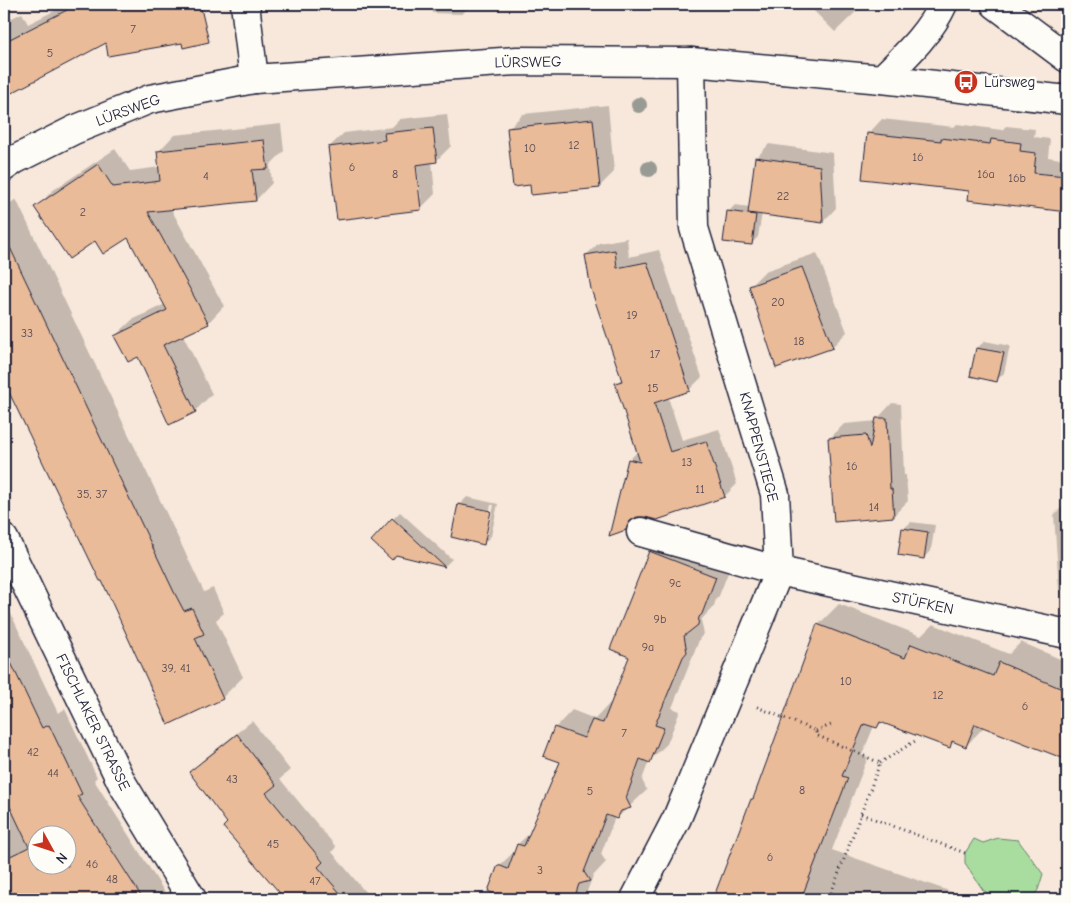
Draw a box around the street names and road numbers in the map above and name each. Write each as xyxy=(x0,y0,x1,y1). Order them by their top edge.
street label: LÜRSWEG xyxy=(494,52,562,72)
street label: LÜRSWEG xyxy=(93,90,163,130)
street label: KNAPPENSTIEGE xyxy=(736,390,782,504)
street label: STÜFKEN xyxy=(891,588,955,618)
street label: FISCHLAKER STRASSE xyxy=(52,651,134,793)

